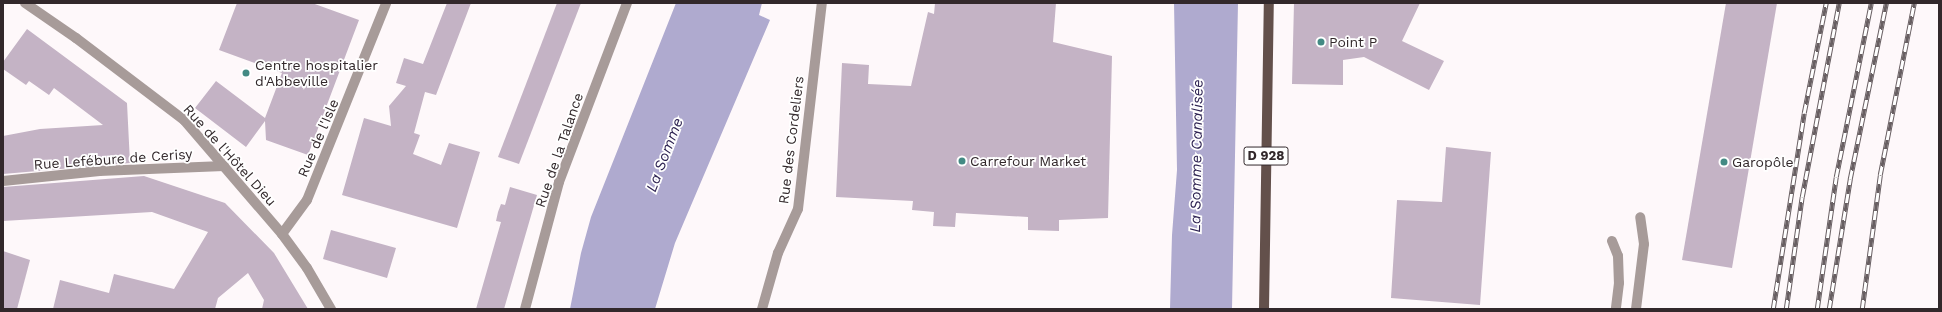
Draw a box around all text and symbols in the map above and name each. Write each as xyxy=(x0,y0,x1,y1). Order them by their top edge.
place label: Point P xyxy=(1329,34,1377,50)
marker: Point P xyxy=(1316,37,1326,47)
place label: Centre hospitalier d'Abbeville xyxy=(255,57,378,90)
marker: Centre hospitalier d'Abbeville xyxy=(240,67,252,79)
street label: Rue des Cordeliers xyxy=(775,75,807,205)
water label: La Somme Canalisée xyxy=(1187,79,1207,233)
street label: Rue de la Talance xyxy=(531,90,587,210)
street label: Rue de l'Isle xyxy=(294,96,342,180)
street label: Rue de l'Hôtel Dieu xyxy=(180,101,280,209)
water label: La Somme xyxy=(643,115,687,195)
street label: Rue Lefébure de Cerisy xyxy=(33,145,193,173)
road number: D 928 xyxy=(1243,145,1289,167)
place label: Carrefour Market xyxy=(970,153,1086,169)
place label: Garopôle xyxy=(1732,154,1793,170)
marker: Carrefour Market xyxy=(957,156,967,166)
marker: Garopôle xyxy=(1719,157,1729,167)

